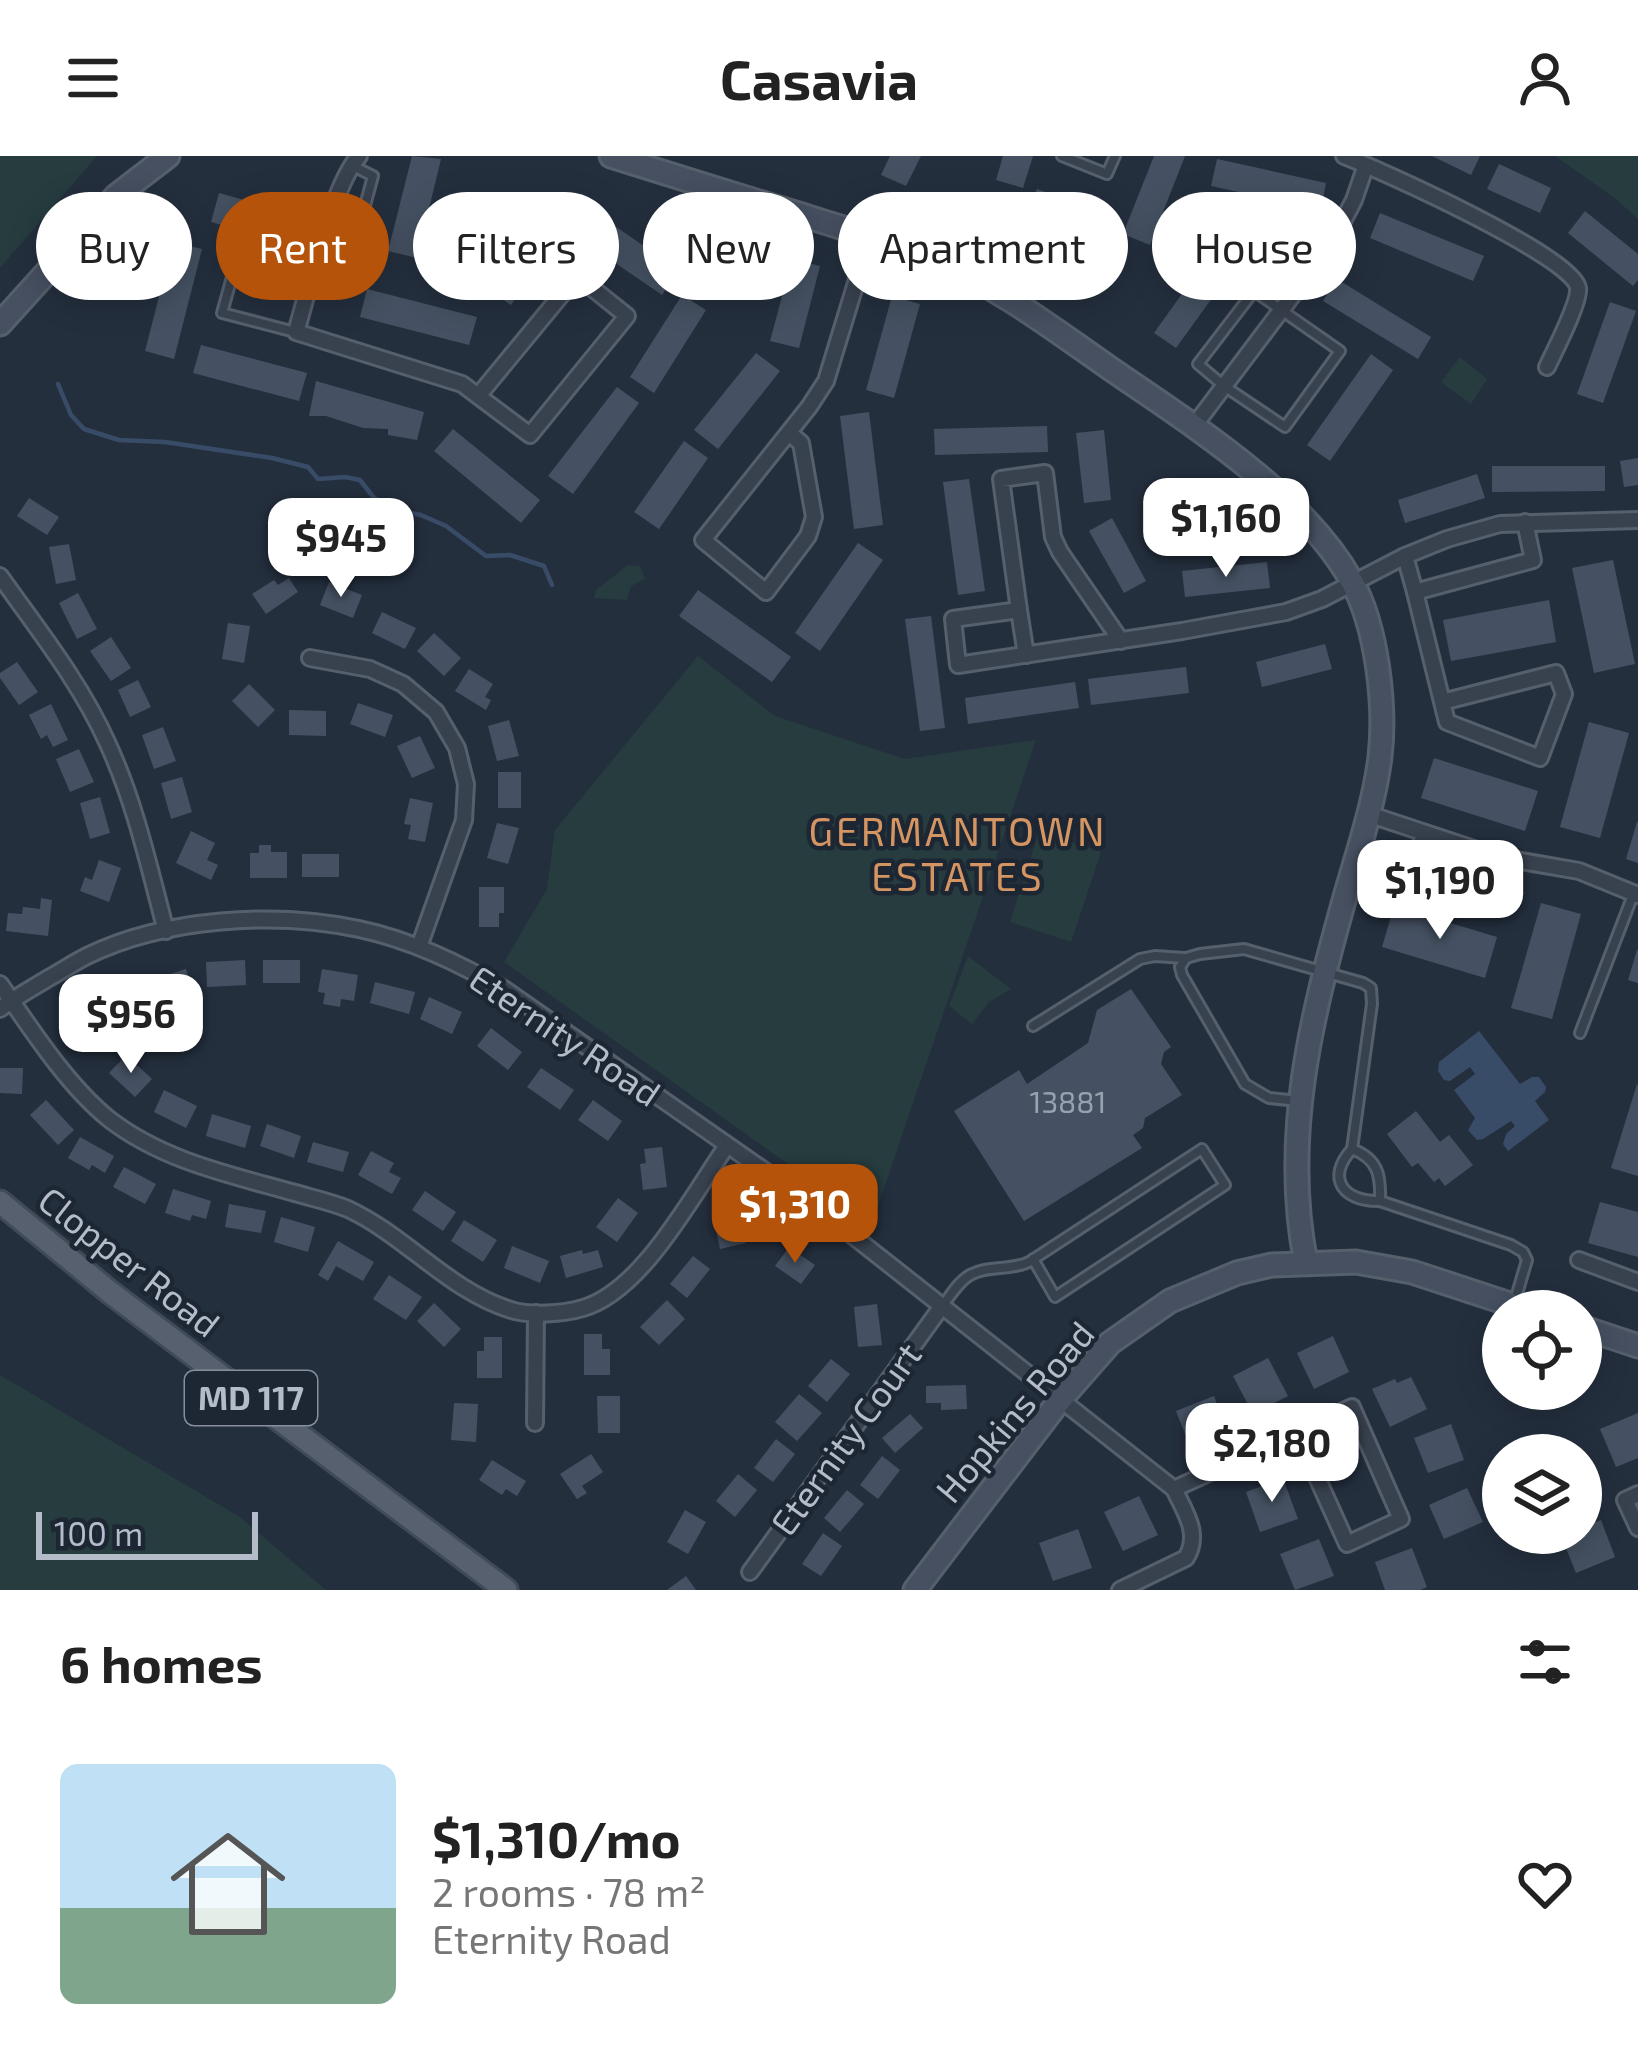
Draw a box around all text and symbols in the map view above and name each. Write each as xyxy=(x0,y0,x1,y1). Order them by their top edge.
icon: menu xyxy=(60,45,126,111)
icon: person xyxy=(1512,45,1578,111)
text: Casavia xyxy=(720,46,918,111)
chip: Buy xyxy=(36,192,192,300)
chip: Rent xyxy=(216,192,389,300)
chip: Filters xyxy=(413,192,619,300)
chip: New xyxy=(643,192,814,300)
chip: Apartment xyxy=(838,192,1128,300)
chip: House xyxy=(1152,192,1356,300)
pin: $1,160 xyxy=(1128,478,1324,580)
text: $1,160 xyxy=(1170,493,1282,540)
pin: $945 xyxy=(270,498,412,600)
text: $945 xyxy=(295,513,387,560)
district label: GERMANTOWN ESTATES xyxy=(808,807,1108,899)
pin: $1,190 xyxy=(1342,840,1538,942)
text: $1,190 xyxy=(1384,855,1496,902)
street label: Eternity Road xyxy=(462,955,669,1114)
pin: $956 xyxy=(60,974,202,1076)
text: $956 xyxy=(86,989,176,1036)
house number: 13881 xyxy=(1030,1083,1106,1119)
pin: $1,310 xyxy=(697,1164,893,1266)
street label: Clopper Road xyxy=(31,1177,229,1345)
text: $1,310 xyxy=(739,1179,851,1226)
map controls xyxy=(1482,1290,1602,1554)
button: locate xyxy=(1482,1290,1602,1410)
street label: Hopkins Road xyxy=(926,1312,1102,1510)
street label: Eternity Court xyxy=(761,1334,929,1543)
road number: MD 117 xyxy=(185,1371,317,1425)
pin: $2,180 xyxy=(1174,1403,1370,1505)
text: $2,180 xyxy=(1213,1418,1331,1465)
button: layers xyxy=(1482,1434,1602,1554)
scale bar xyxy=(36,1506,258,1559)
text: 100 m xyxy=(54,1513,143,1553)
icon: filters xyxy=(1512,1629,1578,1695)
text: 6 homes xyxy=(60,1632,263,1693)
text: $1,310/mo xyxy=(432,1807,681,1868)
icon: home xyxy=(156,1812,300,1956)
icon: heart xyxy=(1512,1851,1578,1917)
text: 2 rooms · 78 m² xyxy=(432,1868,705,1915)
text: Eternity Road xyxy=(432,1915,671,1962)

